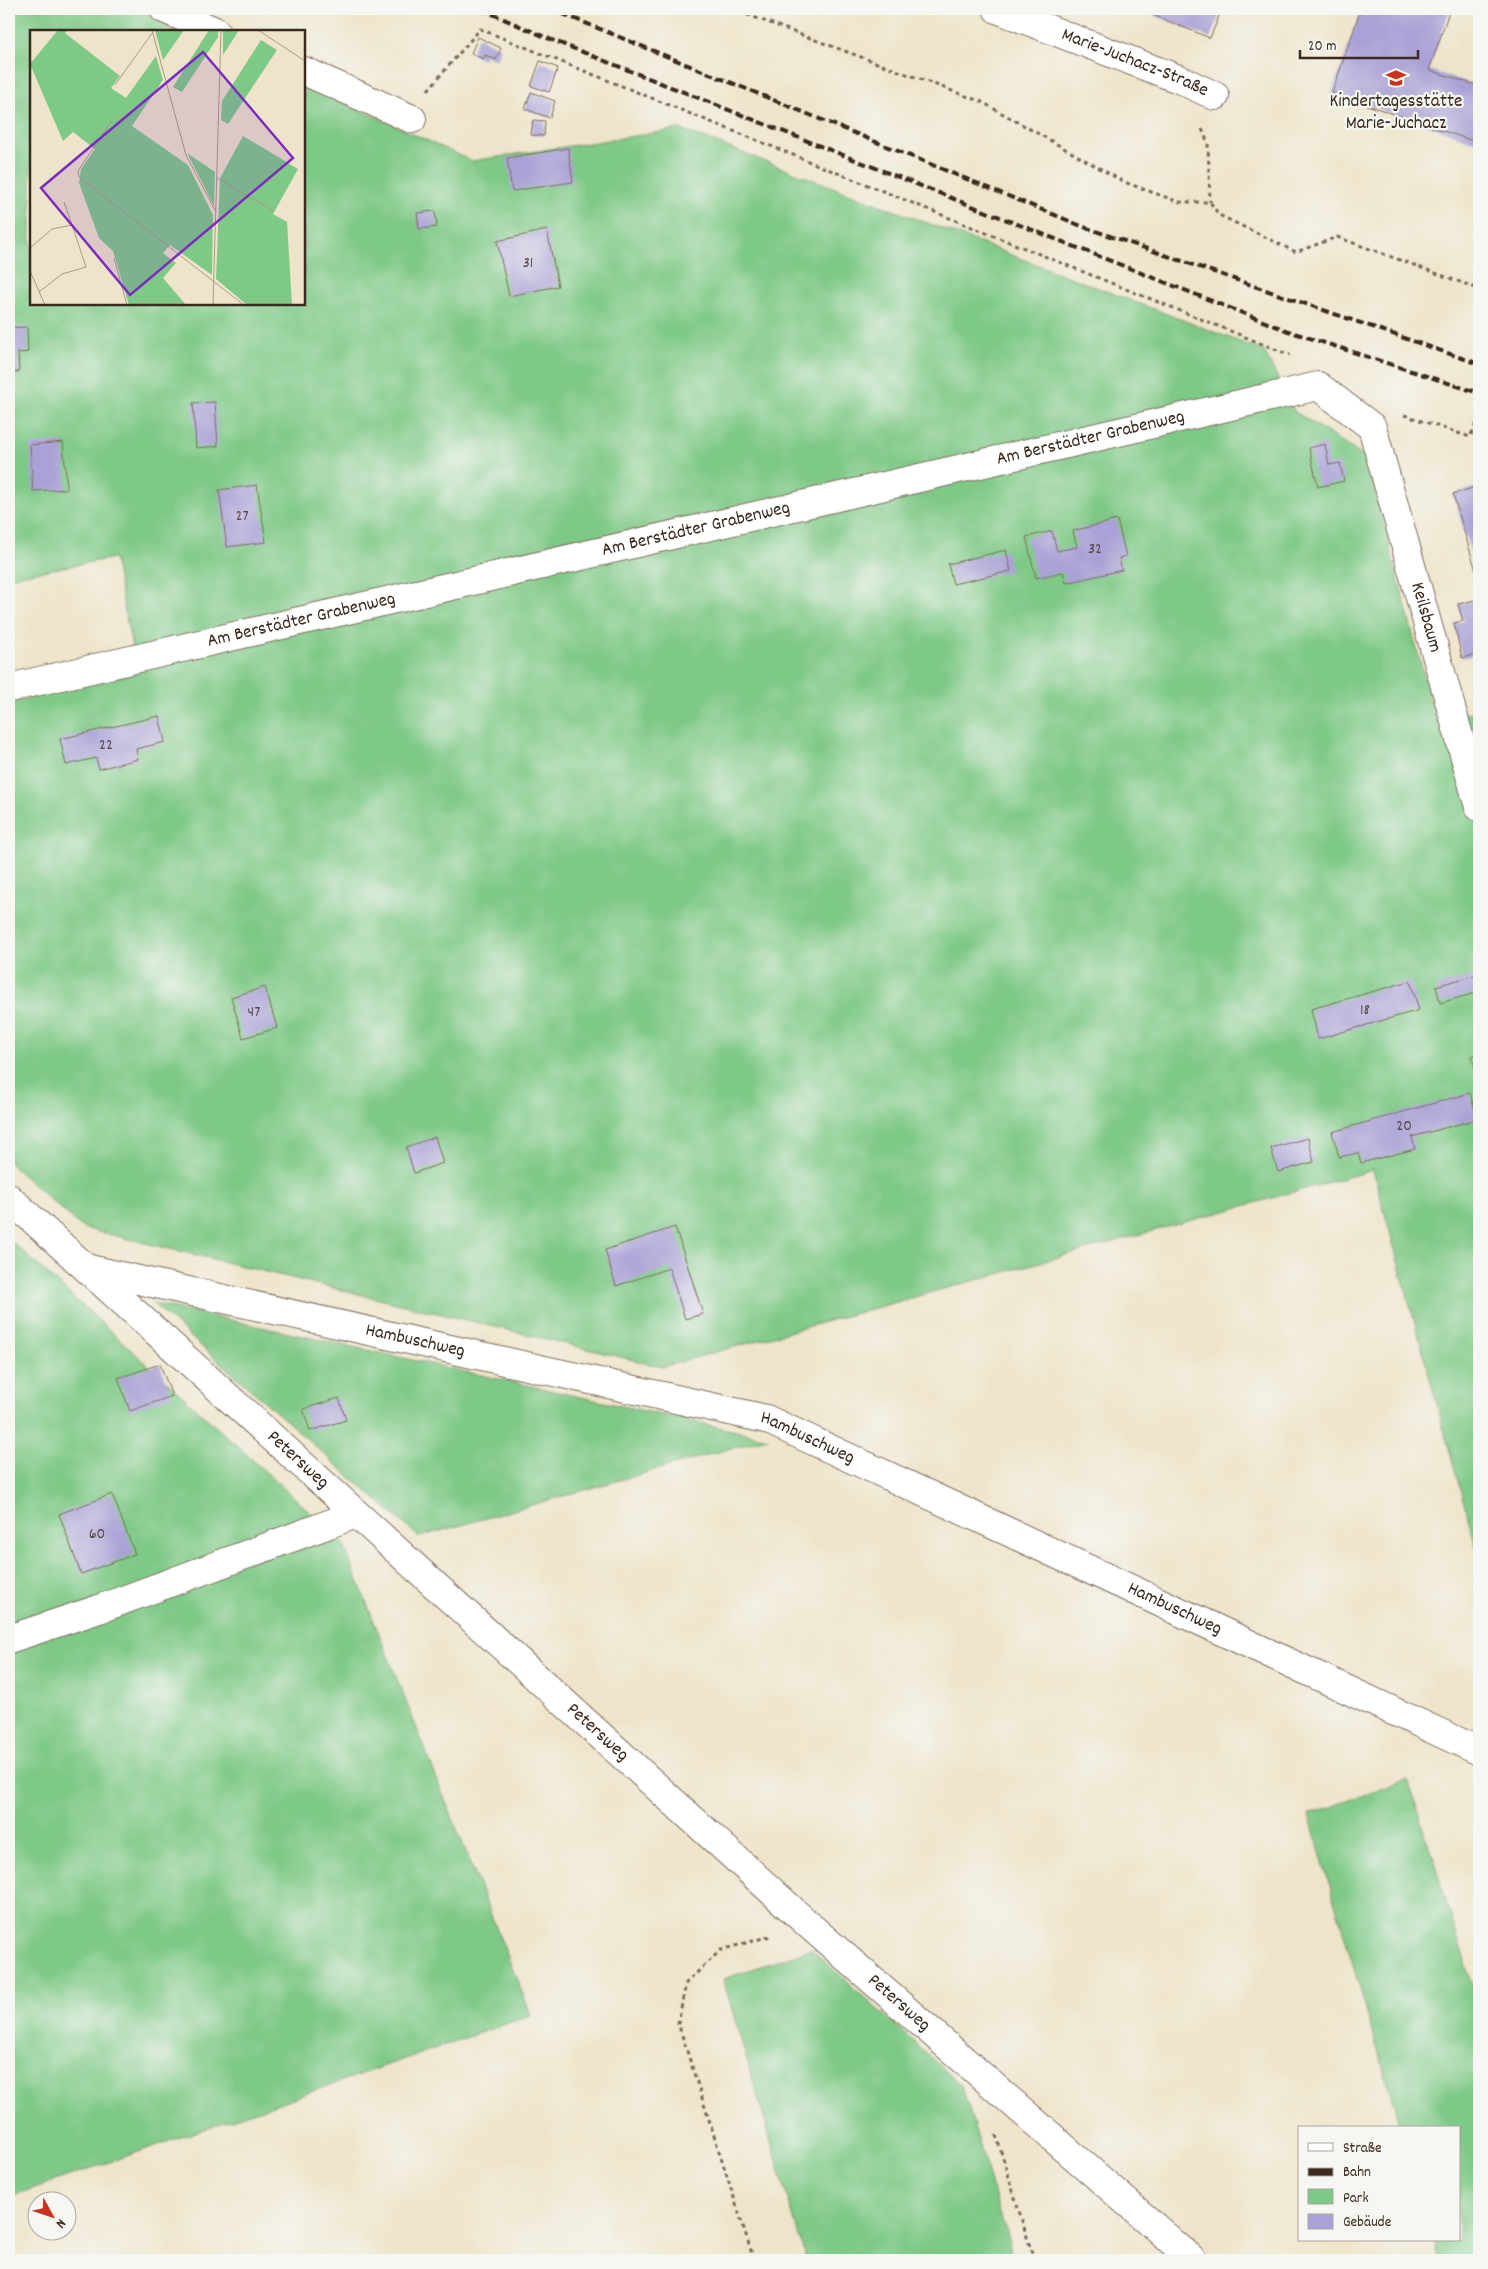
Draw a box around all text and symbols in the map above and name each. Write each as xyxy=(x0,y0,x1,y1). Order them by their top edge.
street label: Marie-Juchacz-Straße xyxy=(1057,22,1213,104)
scale bar xyxy=(1300,28,1418,60)
inset map xyxy=(30,30,305,305)
text: 20 m xyxy=(1308,36,1336,58)
school or university icon: Kindertagesstätte Marie-Juchacz xyxy=(1385,67,1407,89)
place label: Kindertagesstätte Marie-Juchacz xyxy=(1330,89,1462,138)
house number: 31 xyxy=(523,252,533,275)
street label: Am Berstädter Grabenweg xyxy=(994,404,1187,473)
street label: Am Berstädter Grabenweg xyxy=(599,495,793,564)
house number: 27 xyxy=(235,505,249,528)
house number: 32 xyxy=(1088,538,1102,561)
street label: Keilsbaum xyxy=(1403,579,1448,656)
street label: Am Berstädter Grabenweg xyxy=(205,586,398,655)
house number: 22 xyxy=(99,734,113,757)
house number: 18 xyxy=(1360,999,1370,1022)
house number: 47 xyxy=(248,1001,260,1024)
house number: 20 xyxy=(1396,1115,1412,1138)
street label: Hambuschweg xyxy=(363,1317,468,1365)
street label: Hambuschweg xyxy=(758,1405,859,1472)
street label: Petersweg xyxy=(260,1425,335,1496)
house number: 60 xyxy=(89,1523,105,1546)
street label: Hambuschweg xyxy=(1123,1576,1226,1643)
street label: Petersweg xyxy=(560,1697,635,1768)
street label: Petersweg xyxy=(861,1968,936,2039)
legend xyxy=(1298,2126,1460,2242)
text: Straße xyxy=(1343,2138,1382,2160)
text: Bahn xyxy=(1343,2162,1371,2184)
text: Park xyxy=(1343,2188,1369,2210)
north arrow xyxy=(28,2192,78,2242)
text: Gebäude xyxy=(1343,2212,1392,2234)
text: N xyxy=(50,2214,70,2232)

